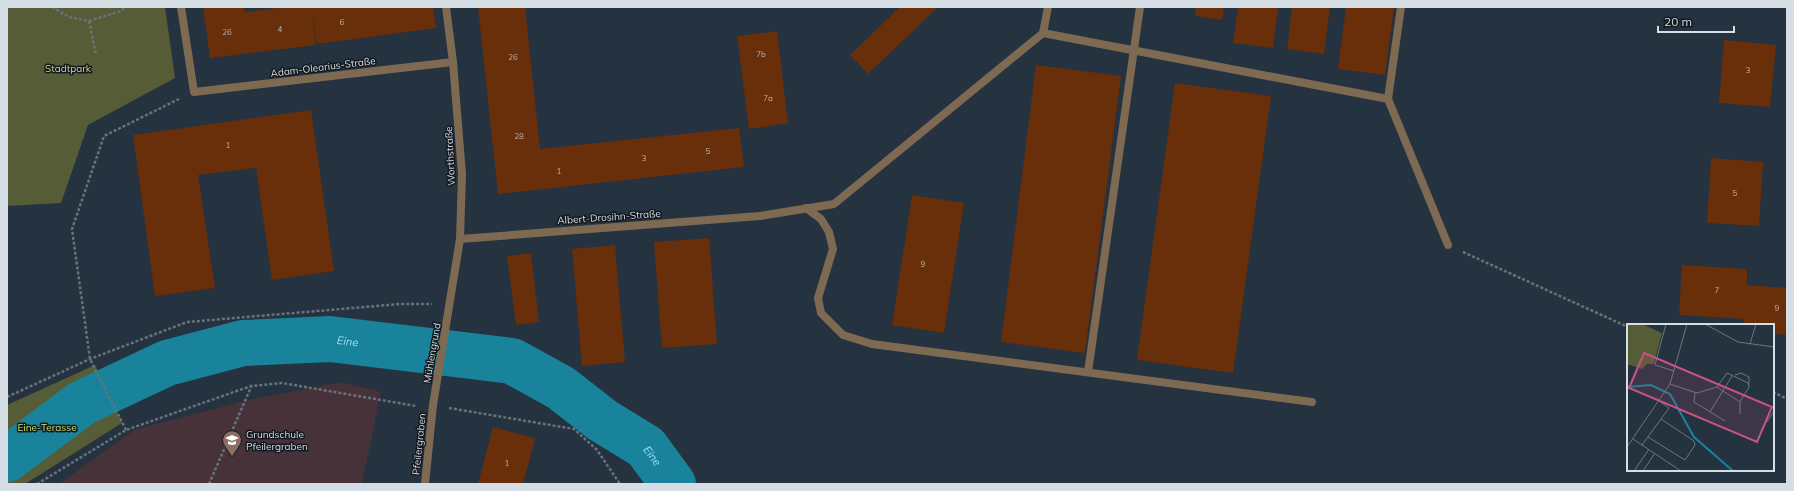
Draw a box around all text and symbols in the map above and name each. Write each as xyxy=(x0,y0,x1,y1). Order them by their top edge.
scale bar xyxy=(1658,8,1734,34)
text: 20 m xyxy=(1664,14,1692,29)
house number: 6 xyxy=(340,17,345,27)
house number: 4 xyxy=(278,24,283,34)
house number: 26 xyxy=(222,27,232,37)
house number: 7b xyxy=(756,49,766,59)
house number: 26 xyxy=(508,52,518,62)
street label: Adam-Olearius-Straße xyxy=(270,54,376,80)
park label: Stadtpark xyxy=(45,62,92,75)
house number: 3 xyxy=(1746,65,1751,75)
house number: 7a xyxy=(763,93,773,103)
street label: Worthstraße xyxy=(442,126,458,186)
house number: 28 xyxy=(514,131,524,141)
house number: 1 xyxy=(226,140,231,150)
house number: 5 xyxy=(706,146,711,156)
house number: 3 xyxy=(642,153,647,163)
house number: 1 xyxy=(557,166,562,176)
house number: 5 xyxy=(1733,188,1738,198)
street label: Albert-Drosihn-Straße xyxy=(557,207,661,227)
house number: 9 xyxy=(921,259,926,269)
house number: 7 xyxy=(1715,285,1720,295)
house number: 9 xyxy=(1775,303,1780,313)
street label: Mühlengrund xyxy=(420,322,444,384)
inset map xyxy=(1627,324,1774,471)
water label: Eine xyxy=(336,333,359,349)
street label: Pfeilergraben xyxy=(409,412,429,475)
park label: Eine-Terasse xyxy=(17,421,77,434)
place label: Grundschule Pfeilergraben xyxy=(246,428,308,453)
school or university icon: Grundschule Pfeilergraben xyxy=(221,429,243,457)
water label: Eine xyxy=(640,443,664,469)
house number: 1 xyxy=(505,458,510,468)

